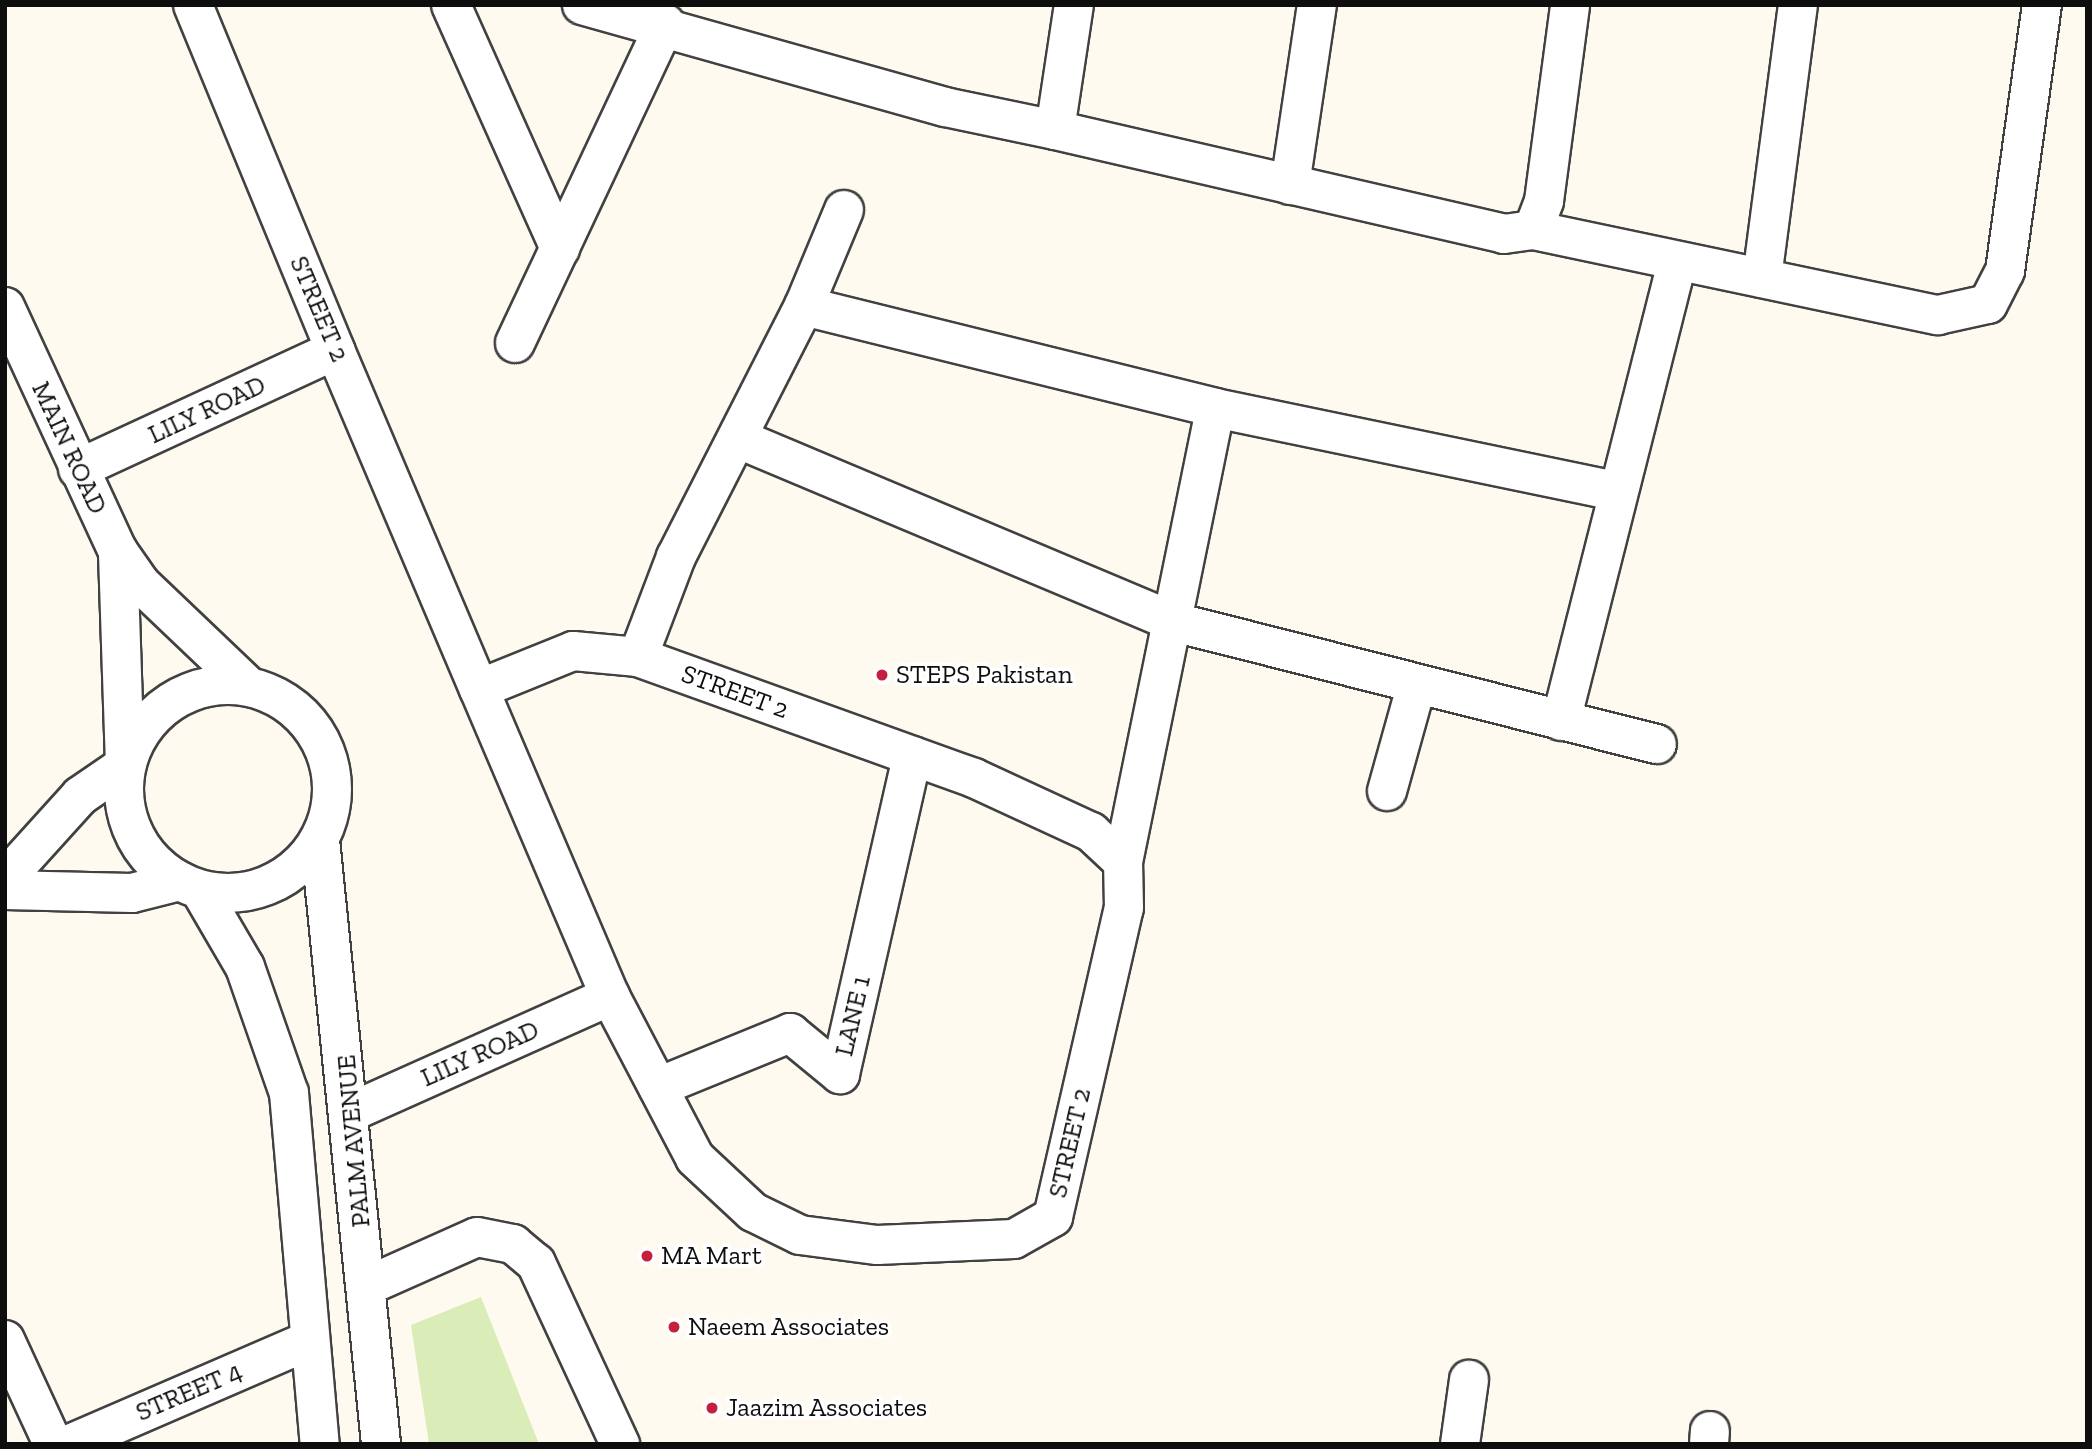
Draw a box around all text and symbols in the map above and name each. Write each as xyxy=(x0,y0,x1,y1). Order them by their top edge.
street label: STREET 2 xyxy=(283,251,355,367)
street label: LILY ROAD xyxy=(143,369,271,451)
street label: MAIN ROAD xyxy=(25,377,113,519)
street label: STREET 2 xyxy=(677,658,793,726)
place label: STEPS Pakistan xyxy=(896,659,1073,691)
marker: STEPS Pakistan xyxy=(874,667,890,683)
street label: LANE 1 xyxy=(829,973,877,1059)
street label: LILY ROAD xyxy=(416,1014,544,1094)
street label: PALM AVENUE xyxy=(331,1053,377,1229)
street label: STREET 2 xyxy=(1042,1085,1098,1201)
place label: MA Mart xyxy=(661,1240,762,1272)
marker: MA Mart xyxy=(639,1248,655,1264)
place label: Naeem Associates xyxy=(688,1311,890,1343)
marker: Naeem Associates xyxy=(666,1319,682,1335)
street label: STREET 4 xyxy=(131,1356,247,1428)
place label: Jaazim Associates xyxy=(726,1392,928,1424)
marker: Jaazim Associates xyxy=(704,1400,720,1416)

